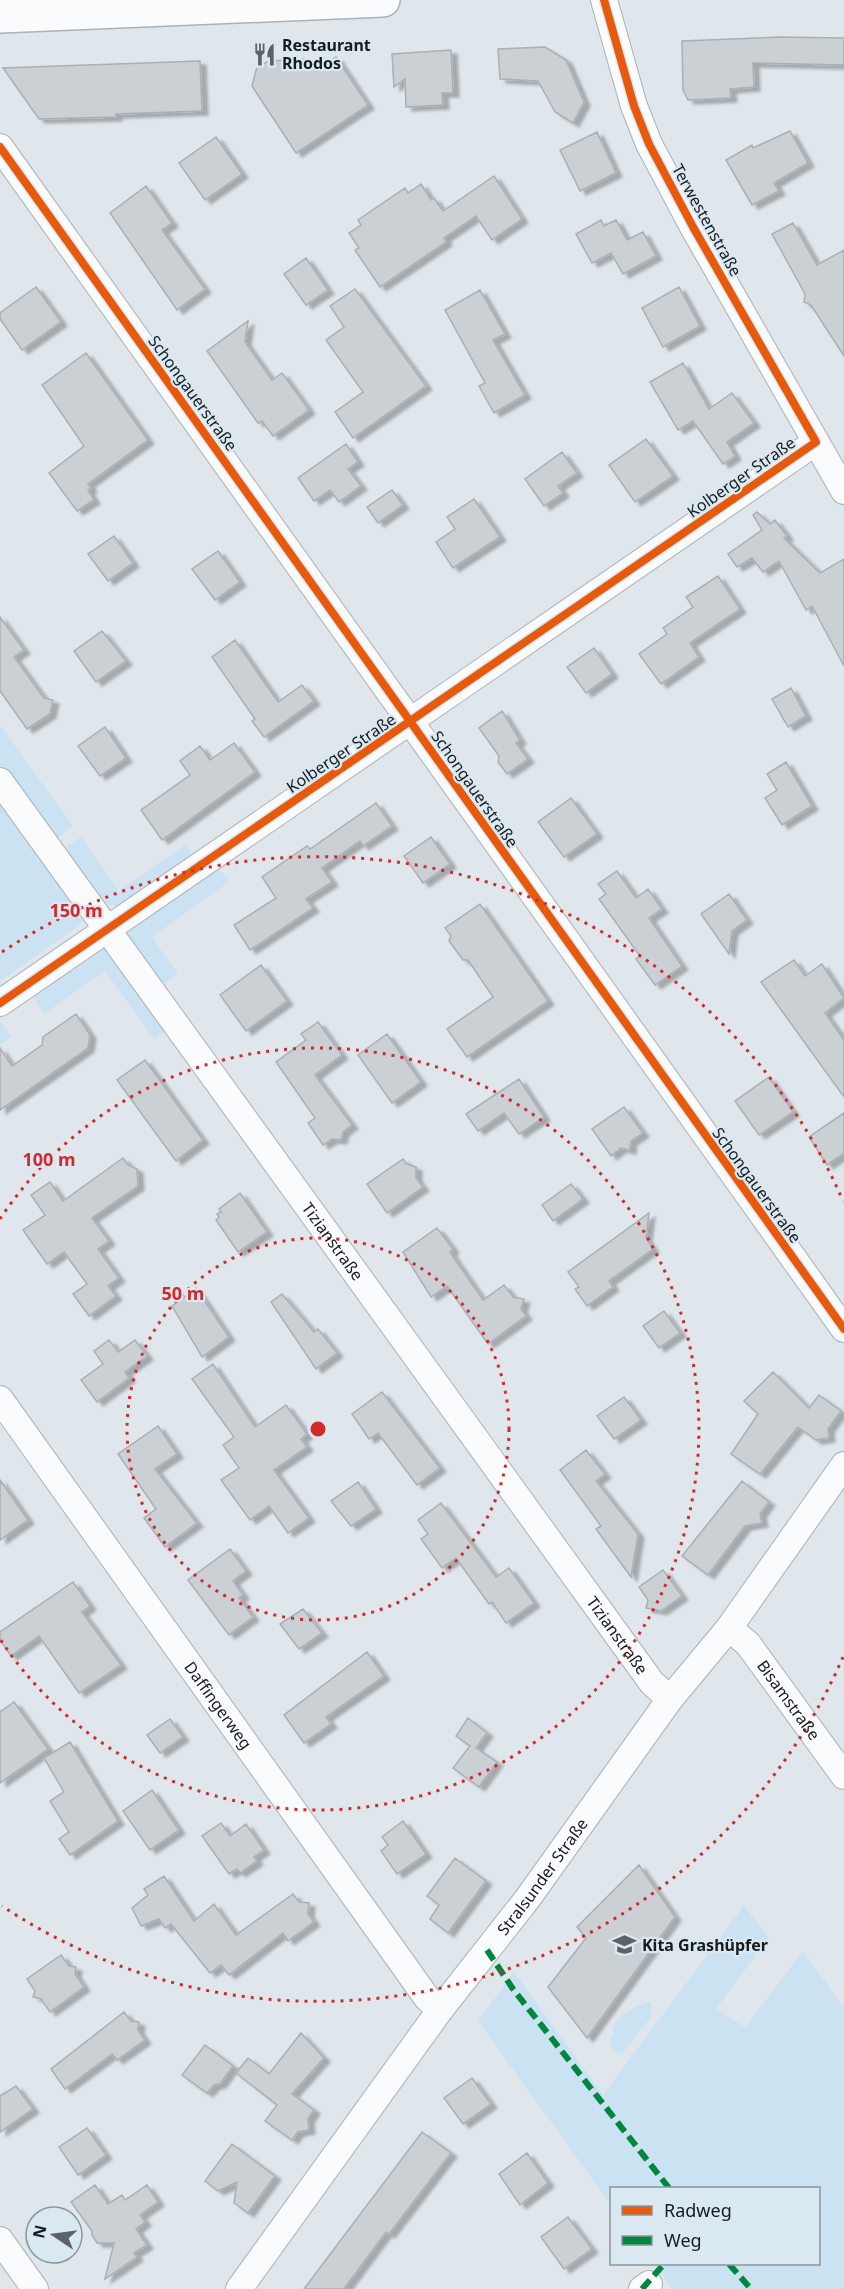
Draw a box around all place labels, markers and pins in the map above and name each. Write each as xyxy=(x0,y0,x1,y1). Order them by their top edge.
place label: Restaurant Rhodos xyxy=(282,34,371,74)
restaurant icon: Restaurant Rhodos xyxy=(251,41,277,67)
centre of rings xyxy=(308,1419,328,1439)
school or university icon: Kita Grashüpfer xyxy=(611,1932,637,1958)
place label: Kita Grashüpfer xyxy=(642,1934,768,1956)

